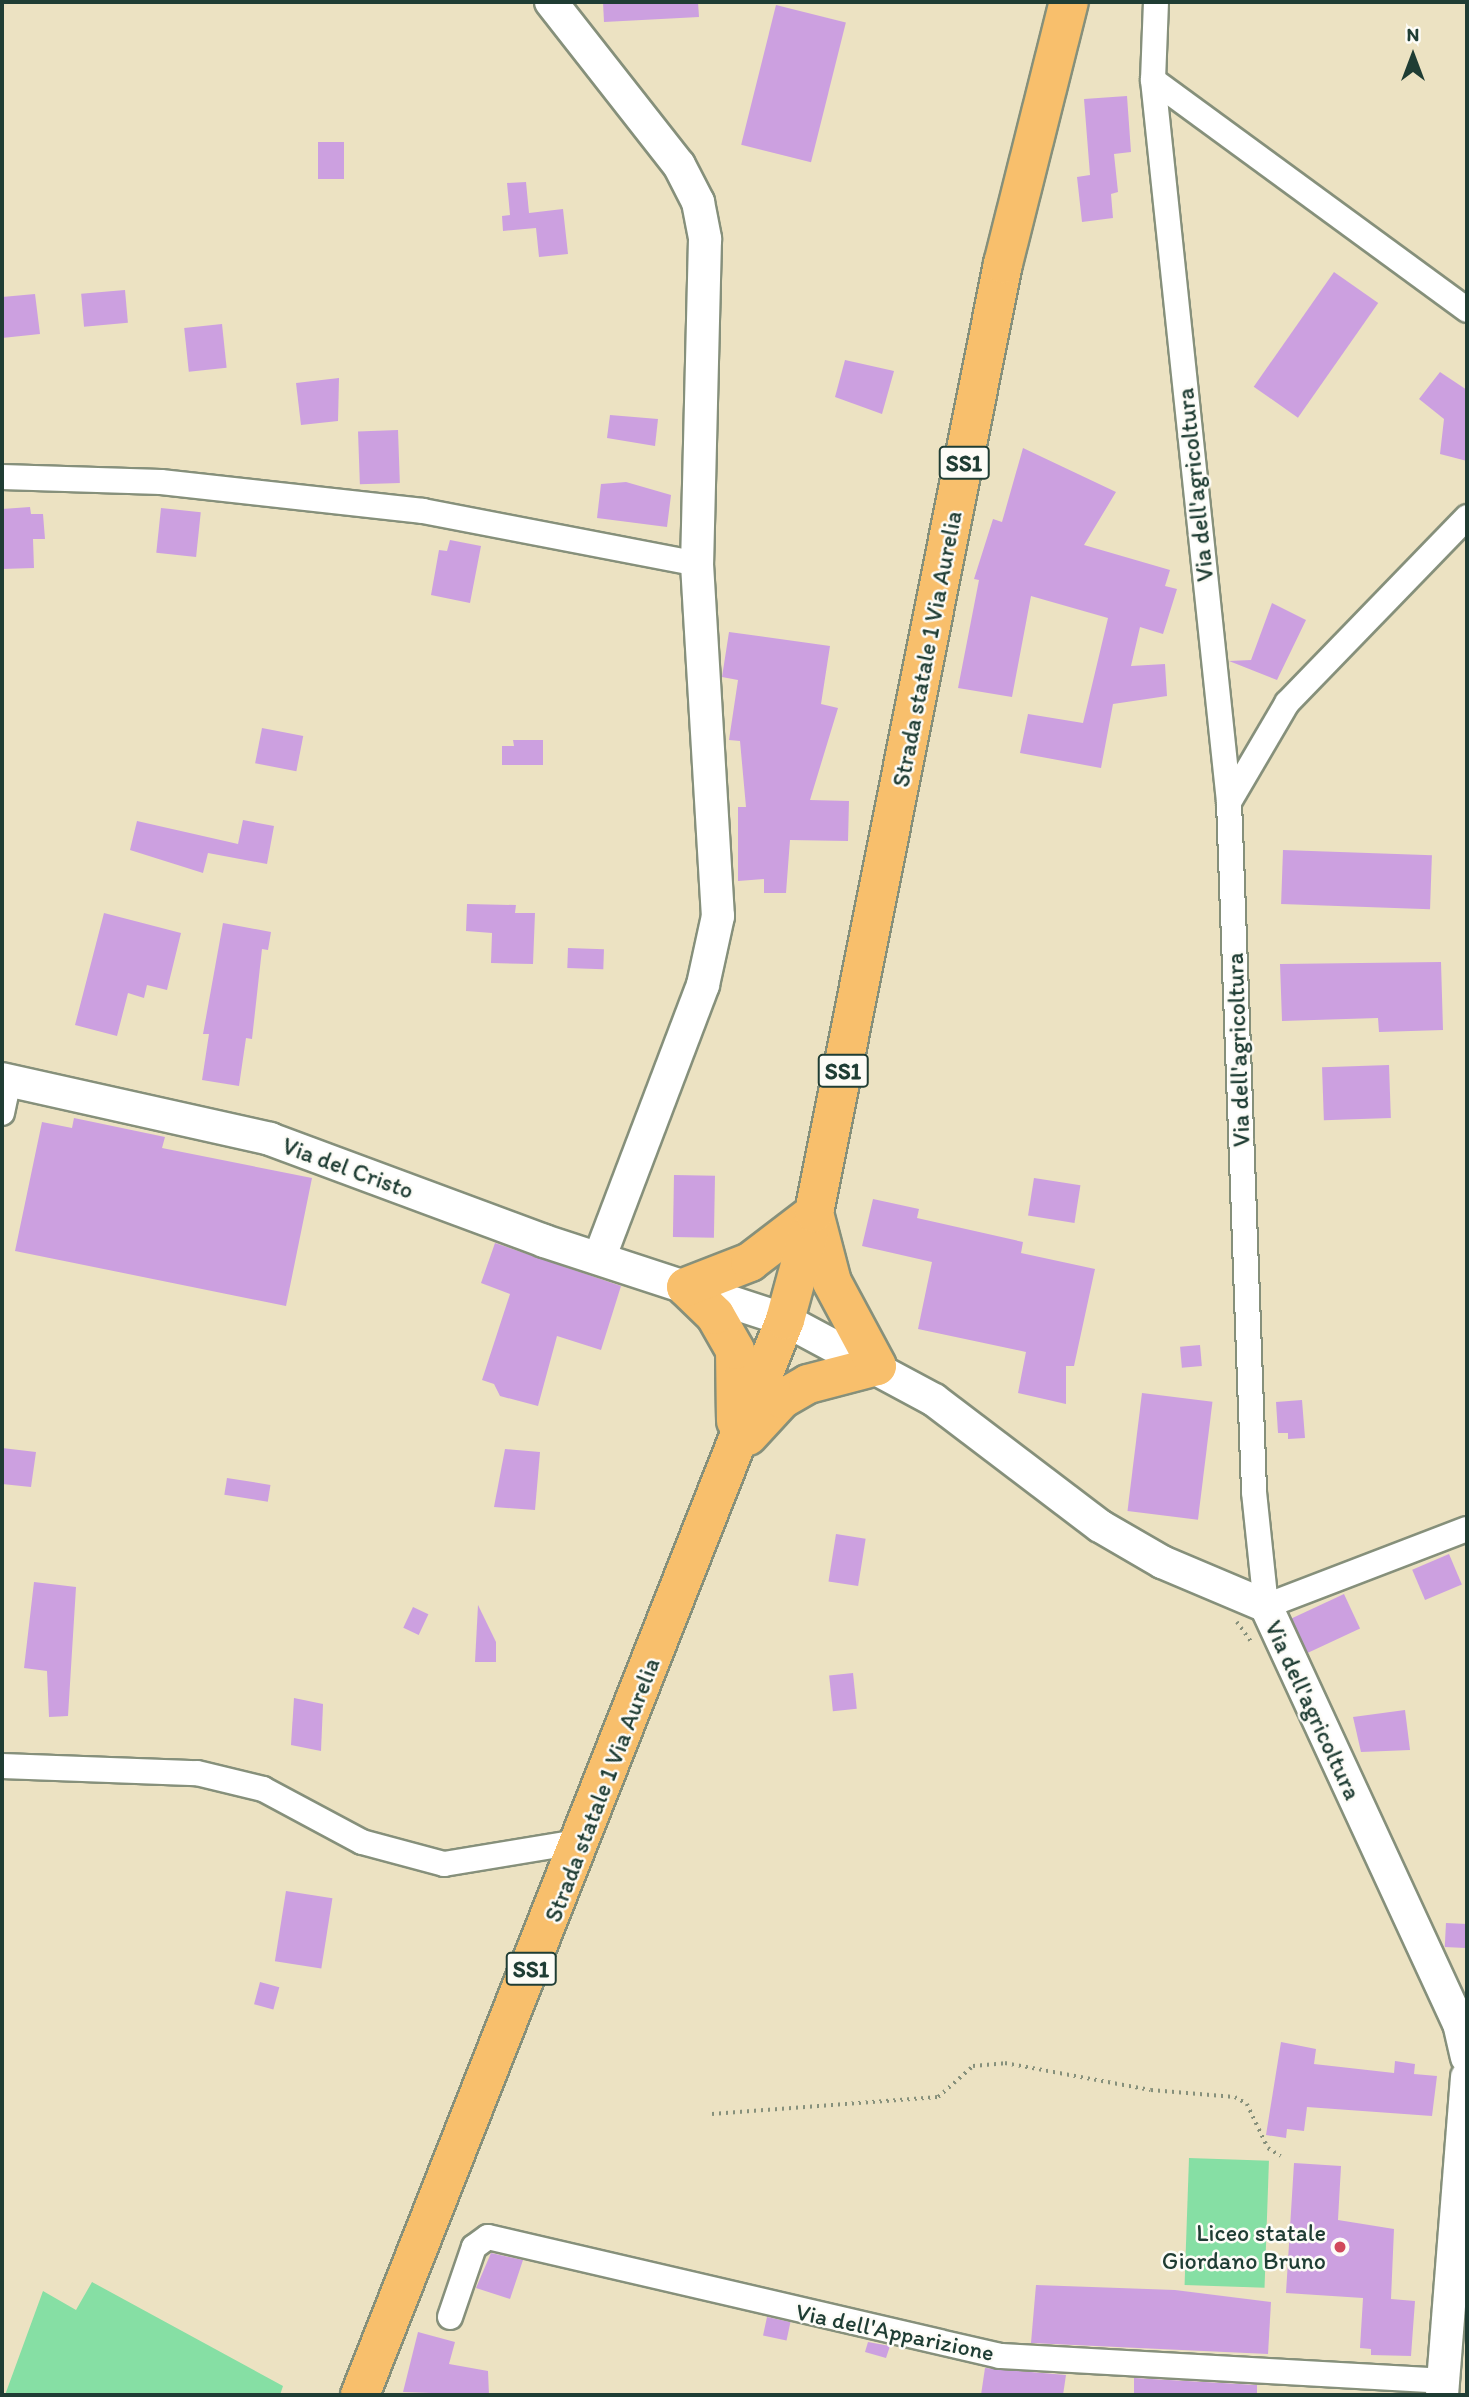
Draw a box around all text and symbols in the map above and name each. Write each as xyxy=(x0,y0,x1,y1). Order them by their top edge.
north arrow xyxy=(1378,21,1448,91)
text: N xyxy=(1407,23,1419,46)
street label: Via dell'agricoltura xyxy=(1171,387,1219,583)
road number: SS1 xyxy=(938,444,990,482)
street label: Strada statale 1 Via Aurelia xyxy=(886,509,968,789)
street label: Via dell'agricoltura xyxy=(1220,953,1256,1147)
road number: SS1 xyxy=(817,1052,869,1090)
street label: Via del Cristo xyxy=(279,1131,417,1205)
street label: Via dell'agricoltura xyxy=(1259,1616,1367,1804)
street label: Strada statale 1 Via Aurelia xyxy=(538,1654,666,1926)
road number: SS1 xyxy=(505,1950,557,1988)
place label: Liceo statale Giordano Bruno xyxy=(1162,2219,1326,2275)
marker: Liceo statale Giordano Bruno xyxy=(1332,2239,1348,2255)
street label: Via dell'Apparizione xyxy=(793,2297,997,2367)

